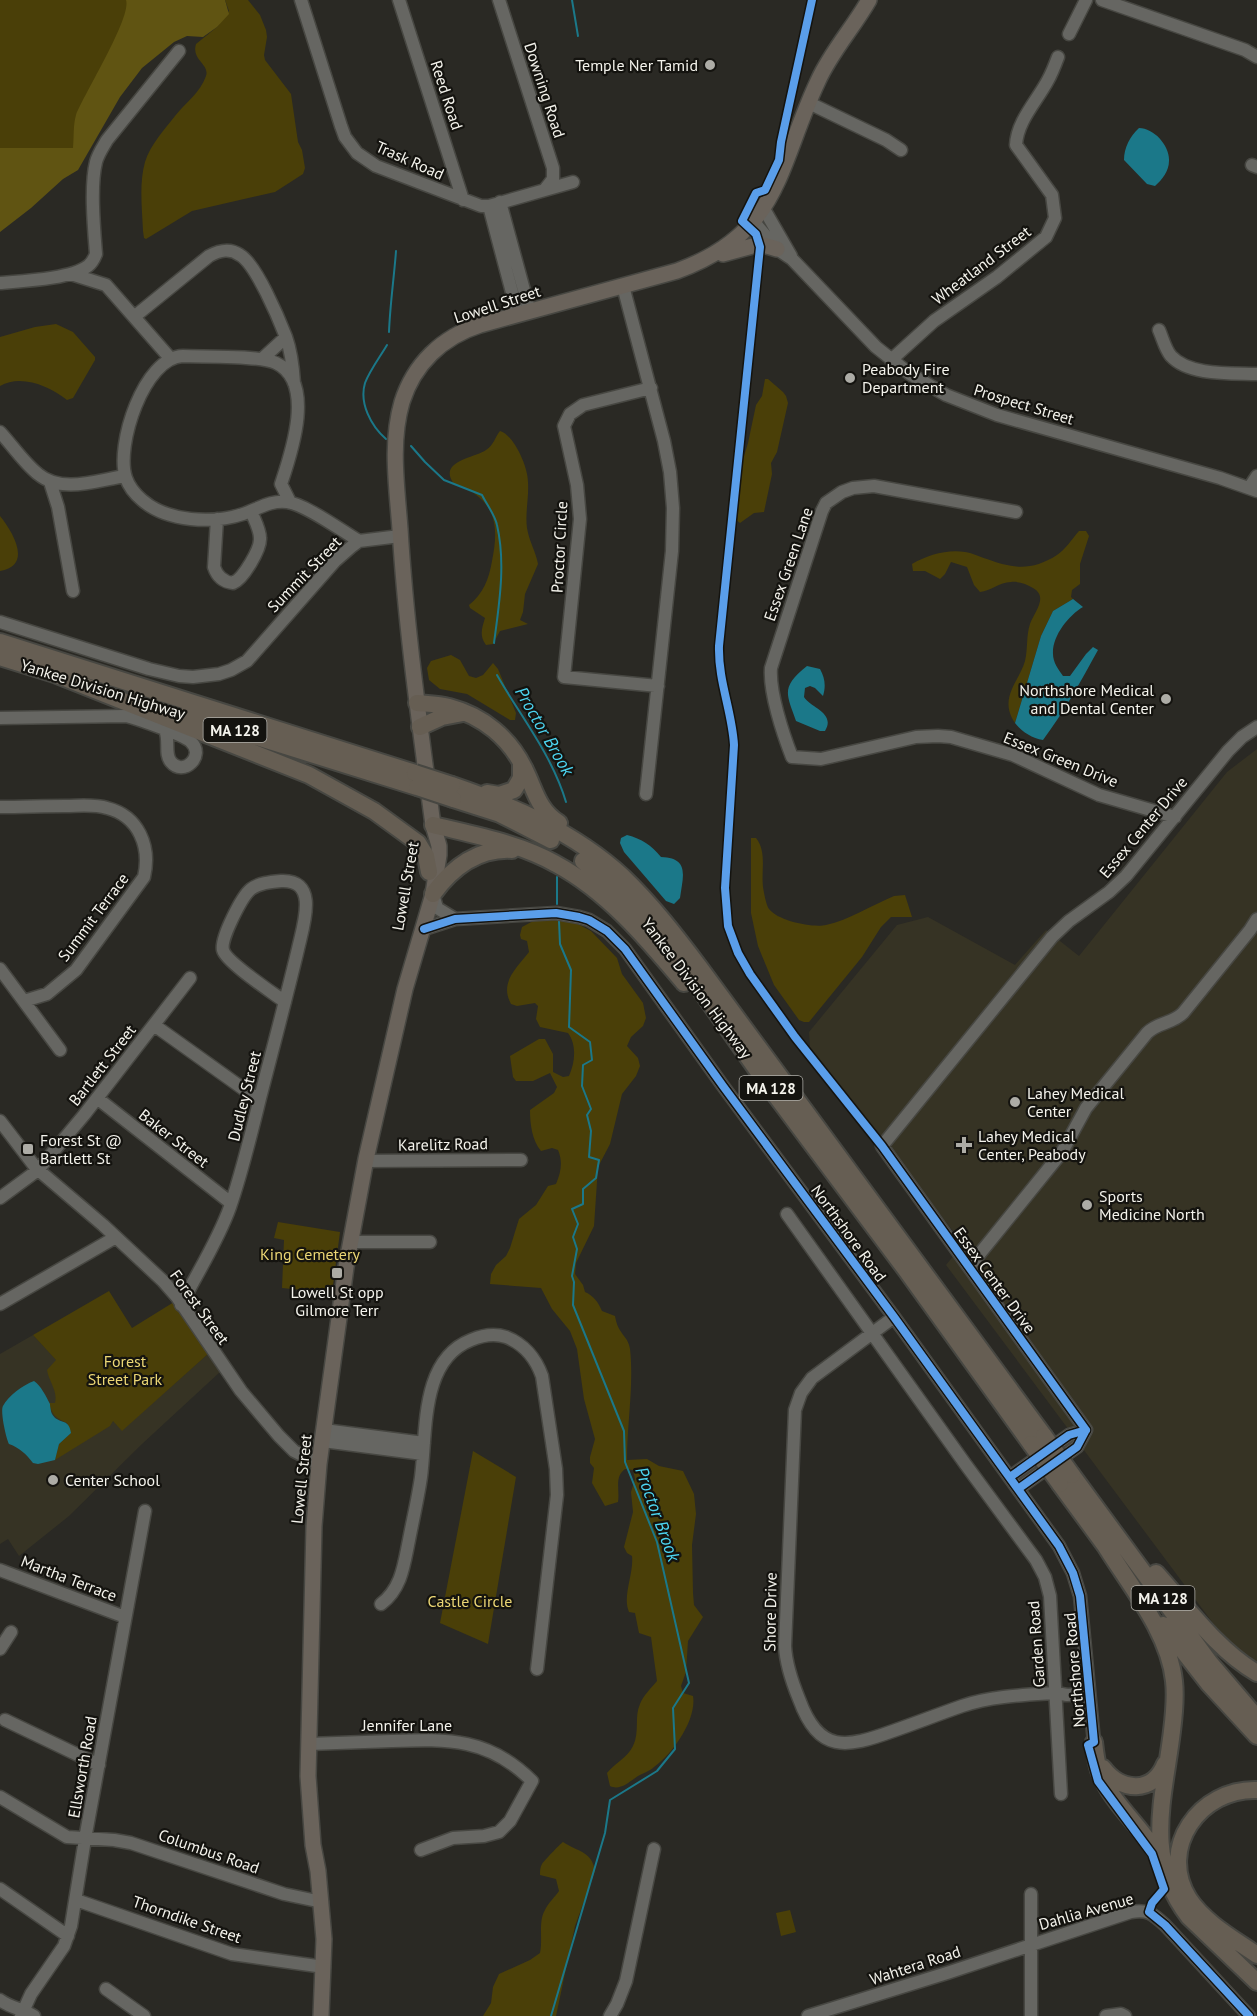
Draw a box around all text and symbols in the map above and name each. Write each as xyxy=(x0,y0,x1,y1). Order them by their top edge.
street label: Downing Road xyxy=(520,40,570,140)
place label: Temple Ner Tamid xyxy=(575,55,698,75)
street label: Reed Road xyxy=(426,58,468,132)
marker: Temple Ner Tamid xyxy=(703,58,717,72)
street label: Trask Road xyxy=(373,136,447,184)
street label: Wheatland Street xyxy=(928,221,1035,309)
street label: Lowell Street xyxy=(451,280,543,327)
place label: Peabody Fire Department xyxy=(862,359,950,397)
marker: Peabody Fire Department xyxy=(843,371,857,385)
street label: Prospect Street xyxy=(972,379,1077,429)
street label: Proctor Circle xyxy=(547,501,571,593)
street label: Essex Green Lane xyxy=(759,505,817,623)
street label: Summit Street xyxy=(263,531,346,616)
street label: Yankee Division Highway xyxy=(18,654,188,724)
place label: Northshore Medical and Dental Center xyxy=(1019,680,1155,718)
water label: Proctor Brook xyxy=(510,682,580,780)
marker: Northshore Medical and Dental Center xyxy=(1159,692,1173,706)
road number: MA 128 xyxy=(204,718,266,742)
street label: Essex Green Drive xyxy=(1001,727,1121,791)
street label: Essex Center Drive xyxy=(1095,772,1191,882)
street label: Lowell Street xyxy=(387,839,423,932)
street label: Summit Terrace xyxy=(53,869,133,965)
street label: Yankee Division Highway xyxy=(637,914,757,1063)
street label: Bartlett Street xyxy=(64,1020,140,1110)
street label: Dudley Street xyxy=(223,1048,265,1143)
road number: MA 128 xyxy=(740,1076,802,1100)
place label: Lahey Medical Center xyxy=(1027,1083,1124,1121)
marker: Lahey Medical Center xyxy=(1008,1095,1022,1109)
street label: Baker Street xyxy=(135,1104,213,1172)
place label: Lahey Medical Center, Peabody xyxy=(978,1126,1086,1164)
place label: Forest St @ Bartlett St xyxy=(40,1130,122,1168)
street label: Karelitz Road xyxy=(398,1133,488,1155)
marker: Lahey Medical Center, Peabody xyxy=(955,1136,973,1154)
marker: Forest St @ Bartlett St xyxy=(21,1142,35,1156)
street label: Northshore Road xyxy=(807,1181,891,1285)
place label: Sports Medicine North xyxy=(1099,1186,1205,1224)
marker: Sports Medicine North xyxy=(1080,1198,1094,1212)
street label: Essex Center Drive xyxy=(950,1223,1040,1337)
park label: King Cemetery xyxy=(260,1244,360,1264)
street label: Forest Street xyxy=(166,1266,234,1349)
marker: Lowell St opp Gilmore Terr xyxy=(330,1266,344,1280)
place label: Lowell St opp Gilmore Terr xyxy=(290,1282,384,1320)
park label: Forest Street Park xyxy=(88,1351,163,1389)
street label: Lowell Street xyxy=(286,1433,316,1525)
water label: Proctor Brook xyxy=(630,1463,686,1565)
place label: Center School xyxy=(65,1470,160,1490)
marker: Center School xyxy=(46,1473,60,1487)
street label: Martha Terrace xyxy=(18,1551,120,1605)
street label: Shore Drive xyxy=(759,1572,781,1652)
road number: MA 128 xyxy=(1132,1586,1194,1610)
park label: Castle Circle xyxy=(428,1591,512,1611)
street label: Garden Road xyxy=(1023,1600,1049,1688)
street label: Northshore Road xyxy=(1059,1612,1089,1728)
street label: Ellsworth Road xyxy=(63,1715,101,1819)
street label: Jennifer Lane xyxy=(361,1715,452,1735)
street label: Columbus Road xyxy=(156,1824,262,1878)
street label: Dahlia Avenue xyxy=(1036,1888,1136,1934)
street label: Thorndike Street xyxy=(130,1891,245,1947)
street label: Wahtera Road xyxy=(867,1941,963,1989)

